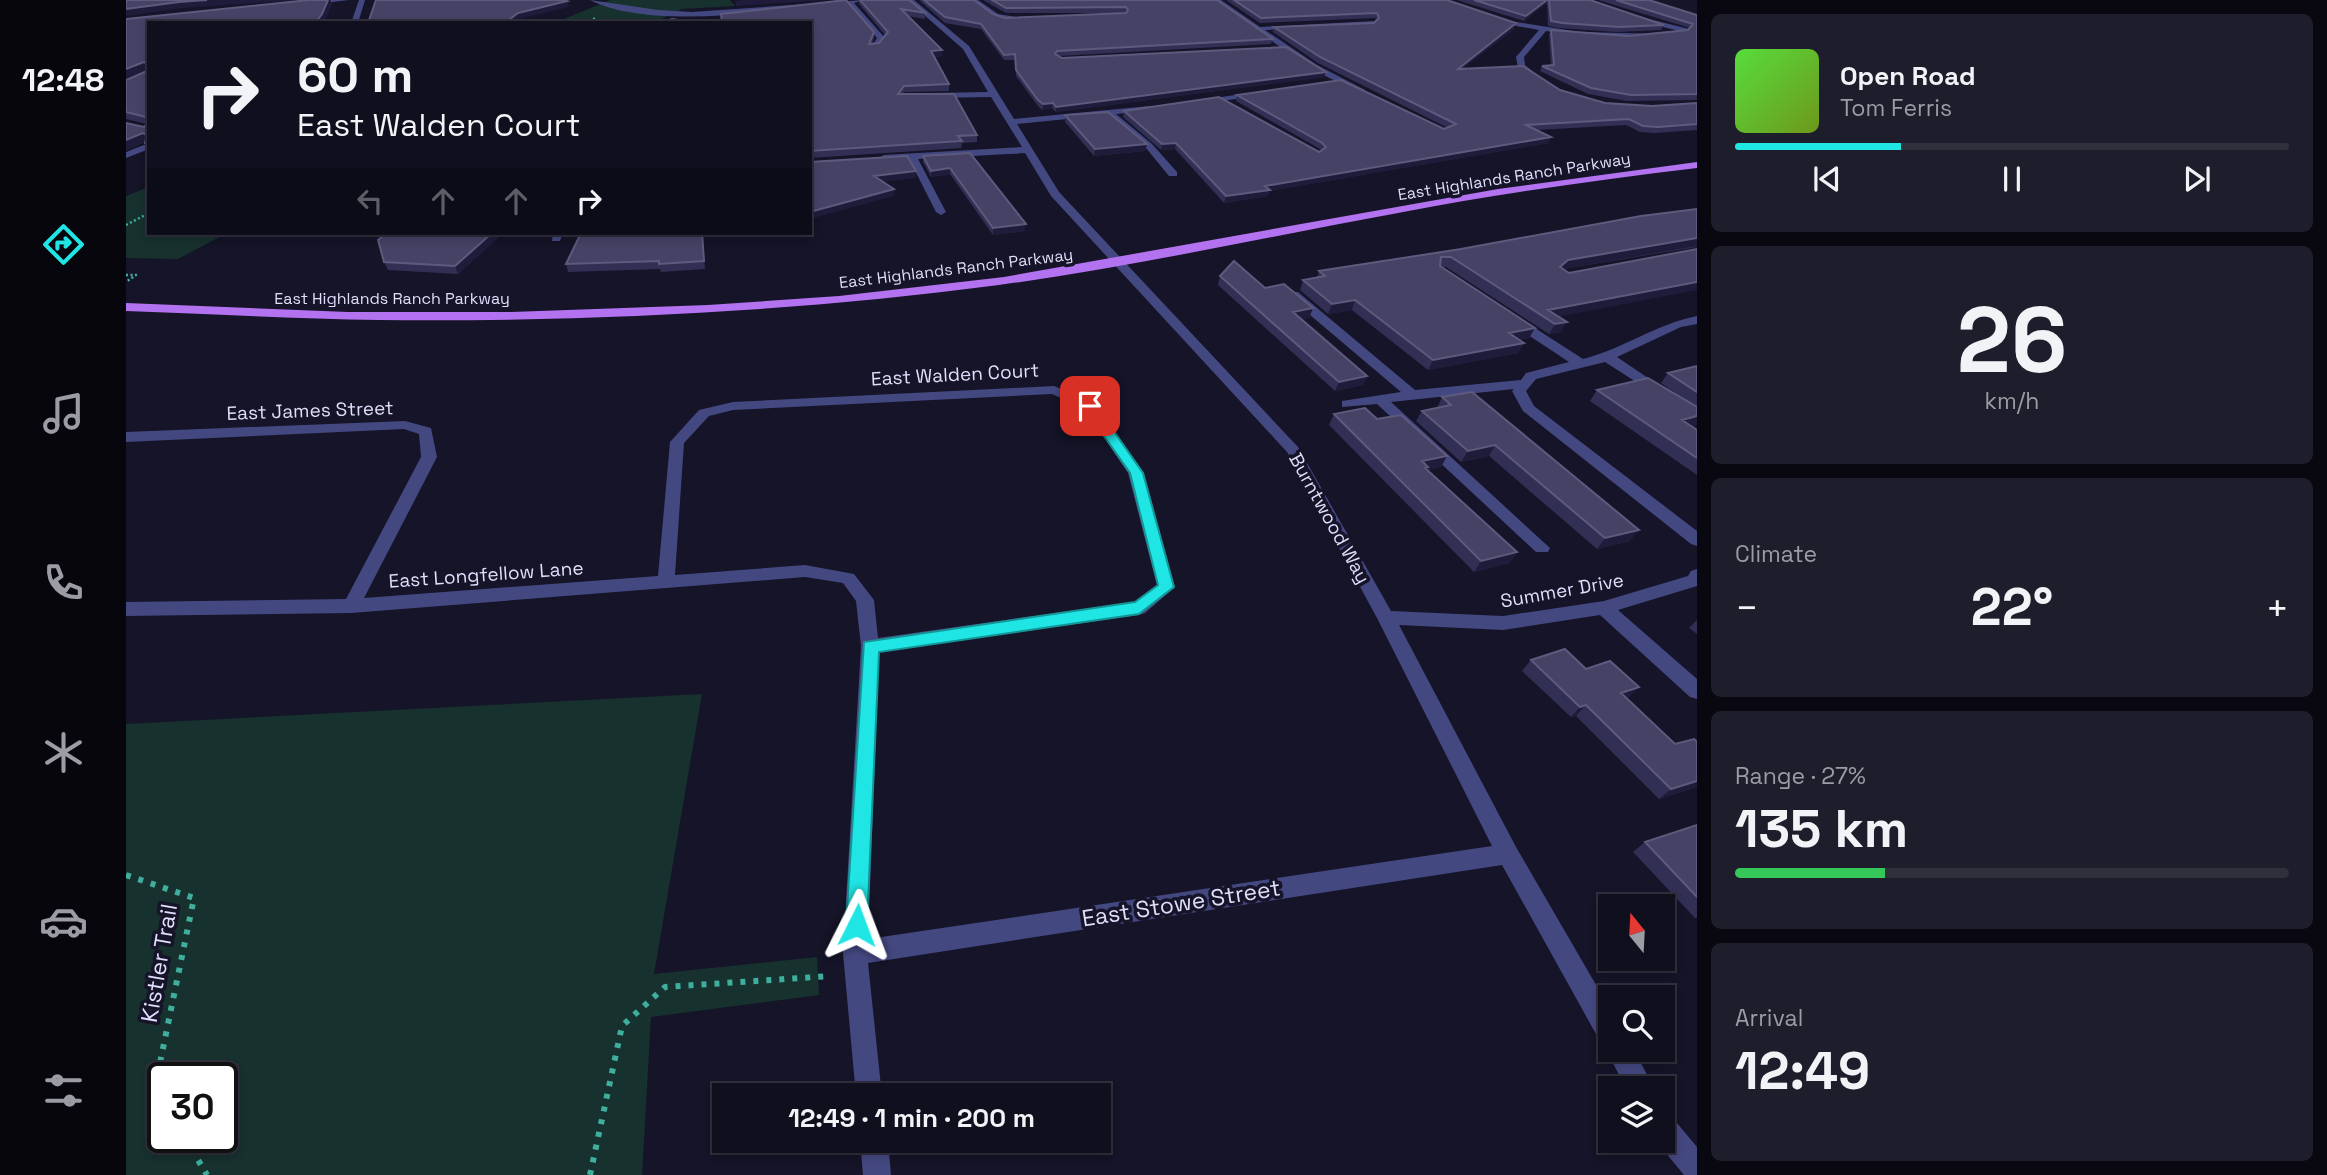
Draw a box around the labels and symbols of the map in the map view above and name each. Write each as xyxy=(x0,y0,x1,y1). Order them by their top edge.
street label: East Highlands Ranch Parkway xyxy=(1396,148,1632,205)
street label: East Highlands Ranch Parkway xyxy=(838,244,1074,293)
street label: East Highlands Ranch Parkway xyxy=(274,288,510,309)
street label: East Walden Court xyxy=(870,358,1040,391)
pin xyxy=(1060,376,1120,436)
street label: East James Street xyxy=(226,395,394,426)
street label: Burntwood Way xyxy=(1283,448,1376,588)
street label: East Longfellow Lane xyxy=(388,555,584,594)
street label: Summer Drive xyxy=(1498,567,1626,614)
street label: East Stowe Street xyxy=(1080,872,1282,934)
position arrow xyxy=(820,888,894,962)
north arrow xyxy=(1598,894,1675,971)
street label: Kistler Trail xyxy=(134,901,184,1025)
speed limit sign: 30 xyxy=(147,1062,238,1153)

